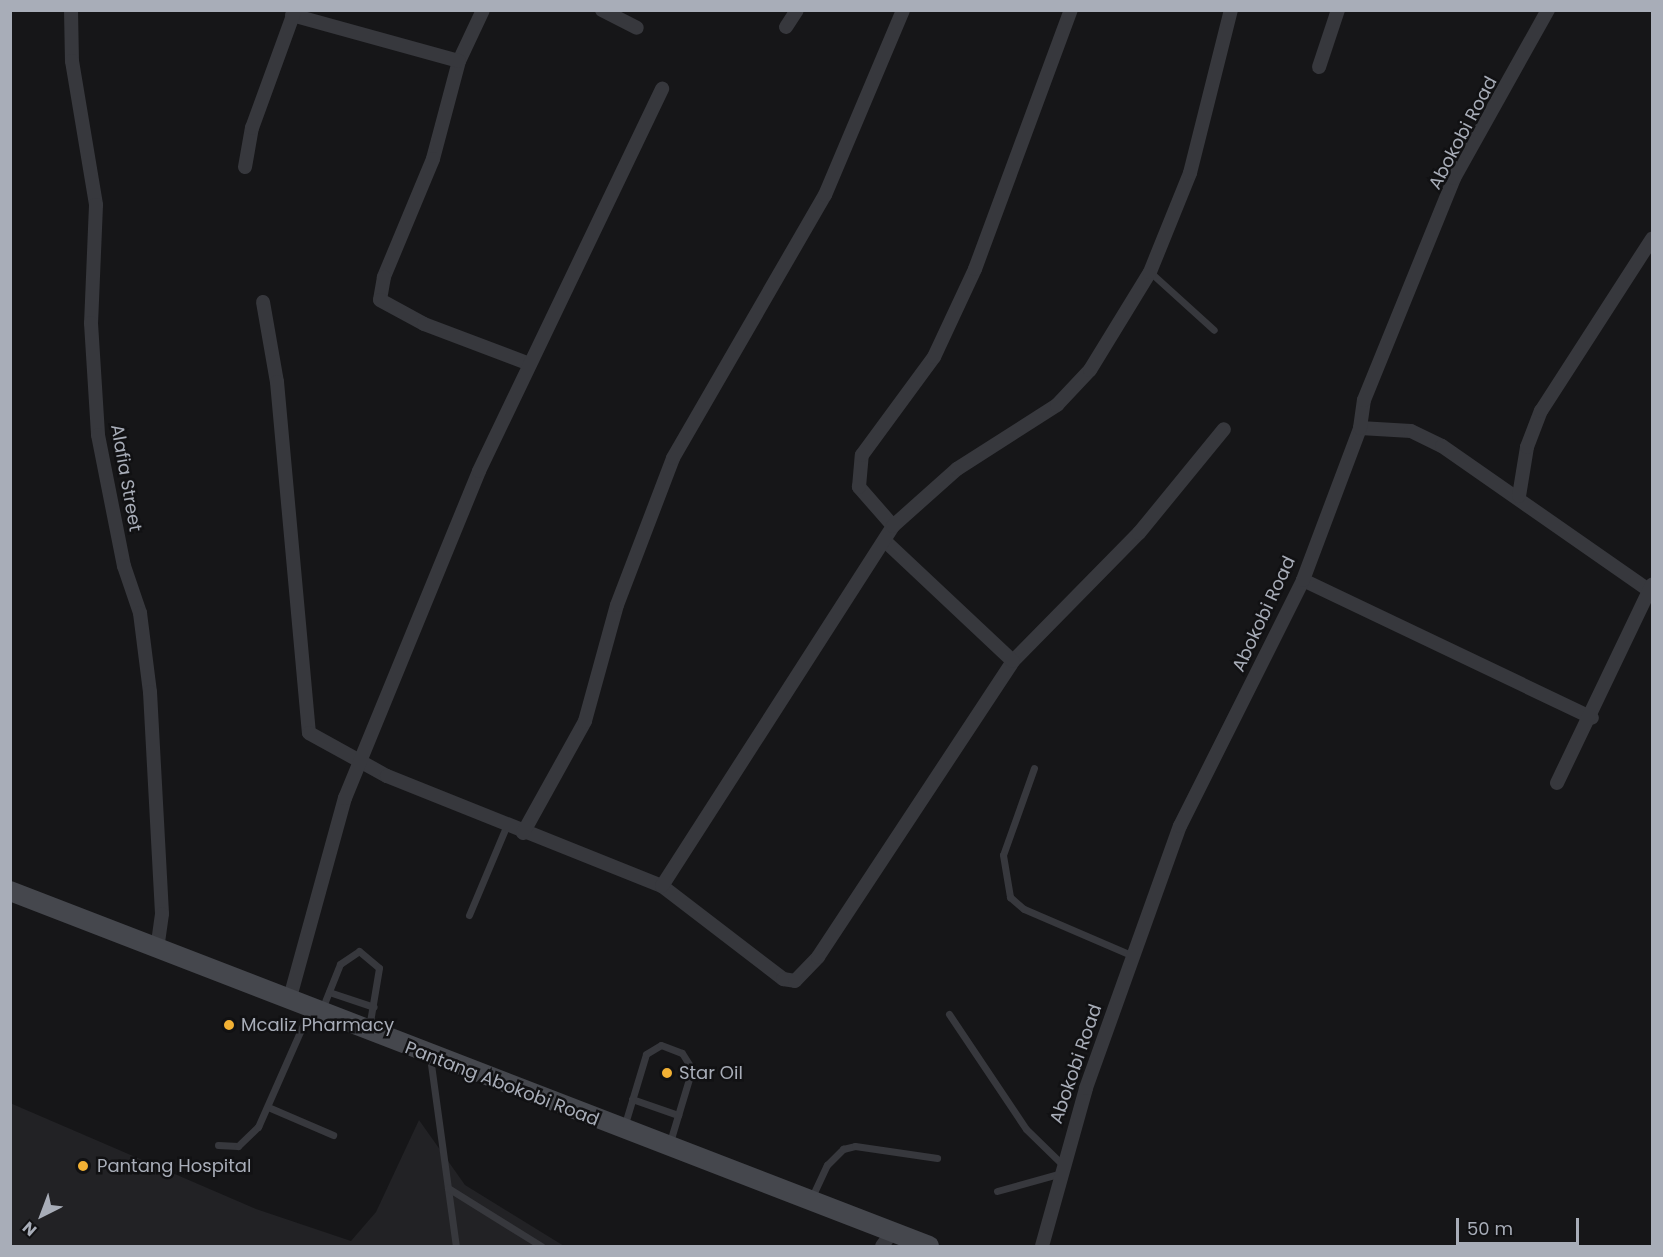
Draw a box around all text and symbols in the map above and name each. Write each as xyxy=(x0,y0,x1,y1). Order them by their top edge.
street label: Abokobi Road xyxy=(1424,73,1502,193)
street label: Alafia Street xyxy=(106,423,146,533)
street label: Abokobi Road xyxy=(1228,553,1300,675)
street label: Abokobi Road xyxy=(1045,1001,1107,1127)
place label: Mcaliz Pharmacy xyxy=(241,1014,394,1036)
marker: Mcaliz Pharmacy xyxy=(222,1018,236,1032)
street label: Pantang Abokobi Road xyxy=(402,1037,602,1131)
place label: Star Oil xyxy=(679,1062,743,1084)
marker: Star Oil xyxy=(660,1066,674,1080)
place label: Pantang Hospital xyxy=(97,1155,251,1177)
marker: Pantang Hospital xyxy=(74,1157,92,1175)
north arrow xyxy=(12,1185,72,1245)
scale bar xyxy=(1459,1206,1582,1244)
text: N xyxy=(17,1216,42,1241)
text: 50 m xyxy=(1467,1216,1513,1241)

